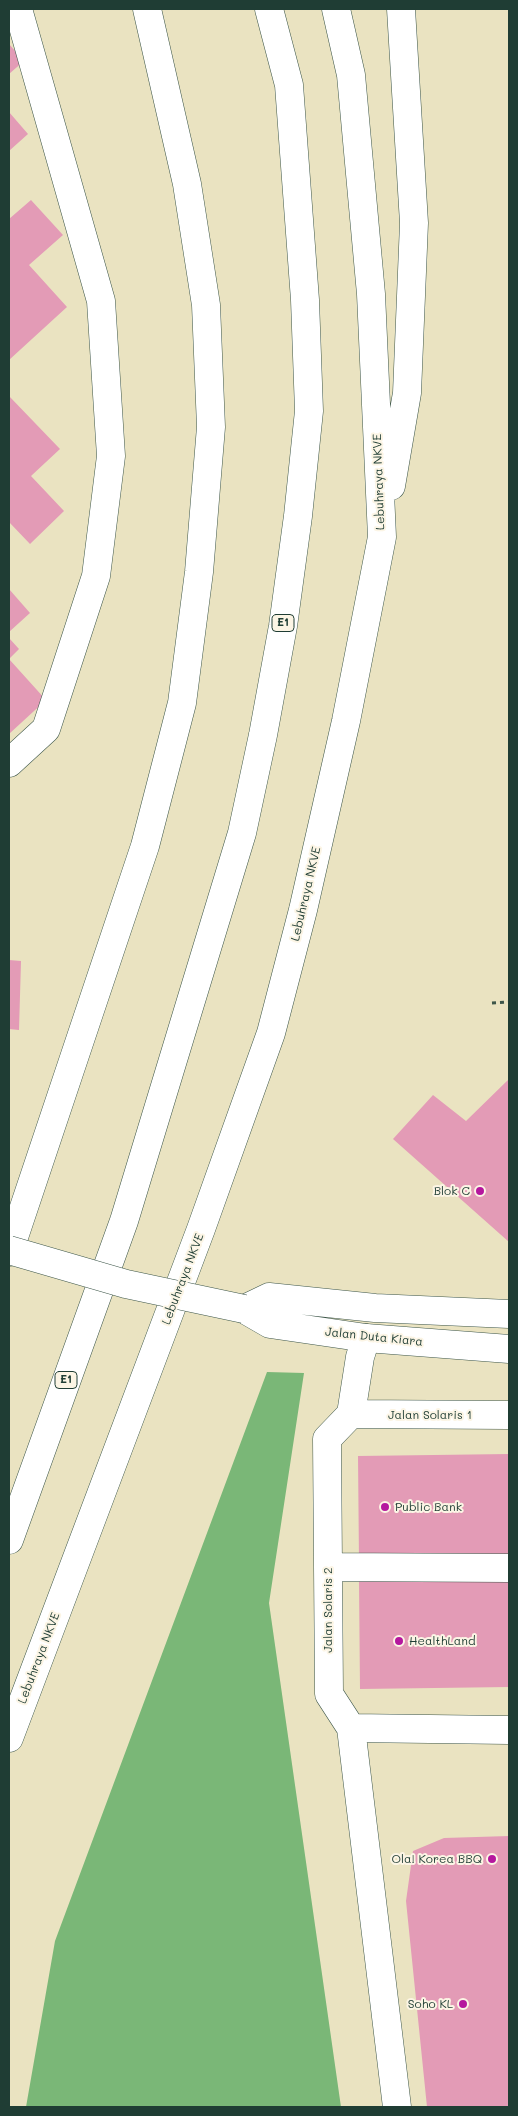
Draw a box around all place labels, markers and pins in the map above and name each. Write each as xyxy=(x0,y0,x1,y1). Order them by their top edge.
place label: Blok C xyxy=(434,1184,470,1198)
marker: Blok C xyxy=(474,1185,486,1197)
place label: Public Bank xyxy=(395,1500,462,1514)
marker: Public Bank xyxy=(379,1501,391,1513)
place label: HealthLand xyxy=(409,1634,476,1648)
marker: HealthLand xyxy=(393,1635,405,1647)
place label: Ola! Korea BBQ xyxy=(392,1852,482,1866)
marker: Ola! Korea BBQ xyxy=(486,1853,498,1865)
place label: Soho KL xyxy=(408,1997,453,2011)
marker: Soho KL xyxy=(457,1998,469,2010)

